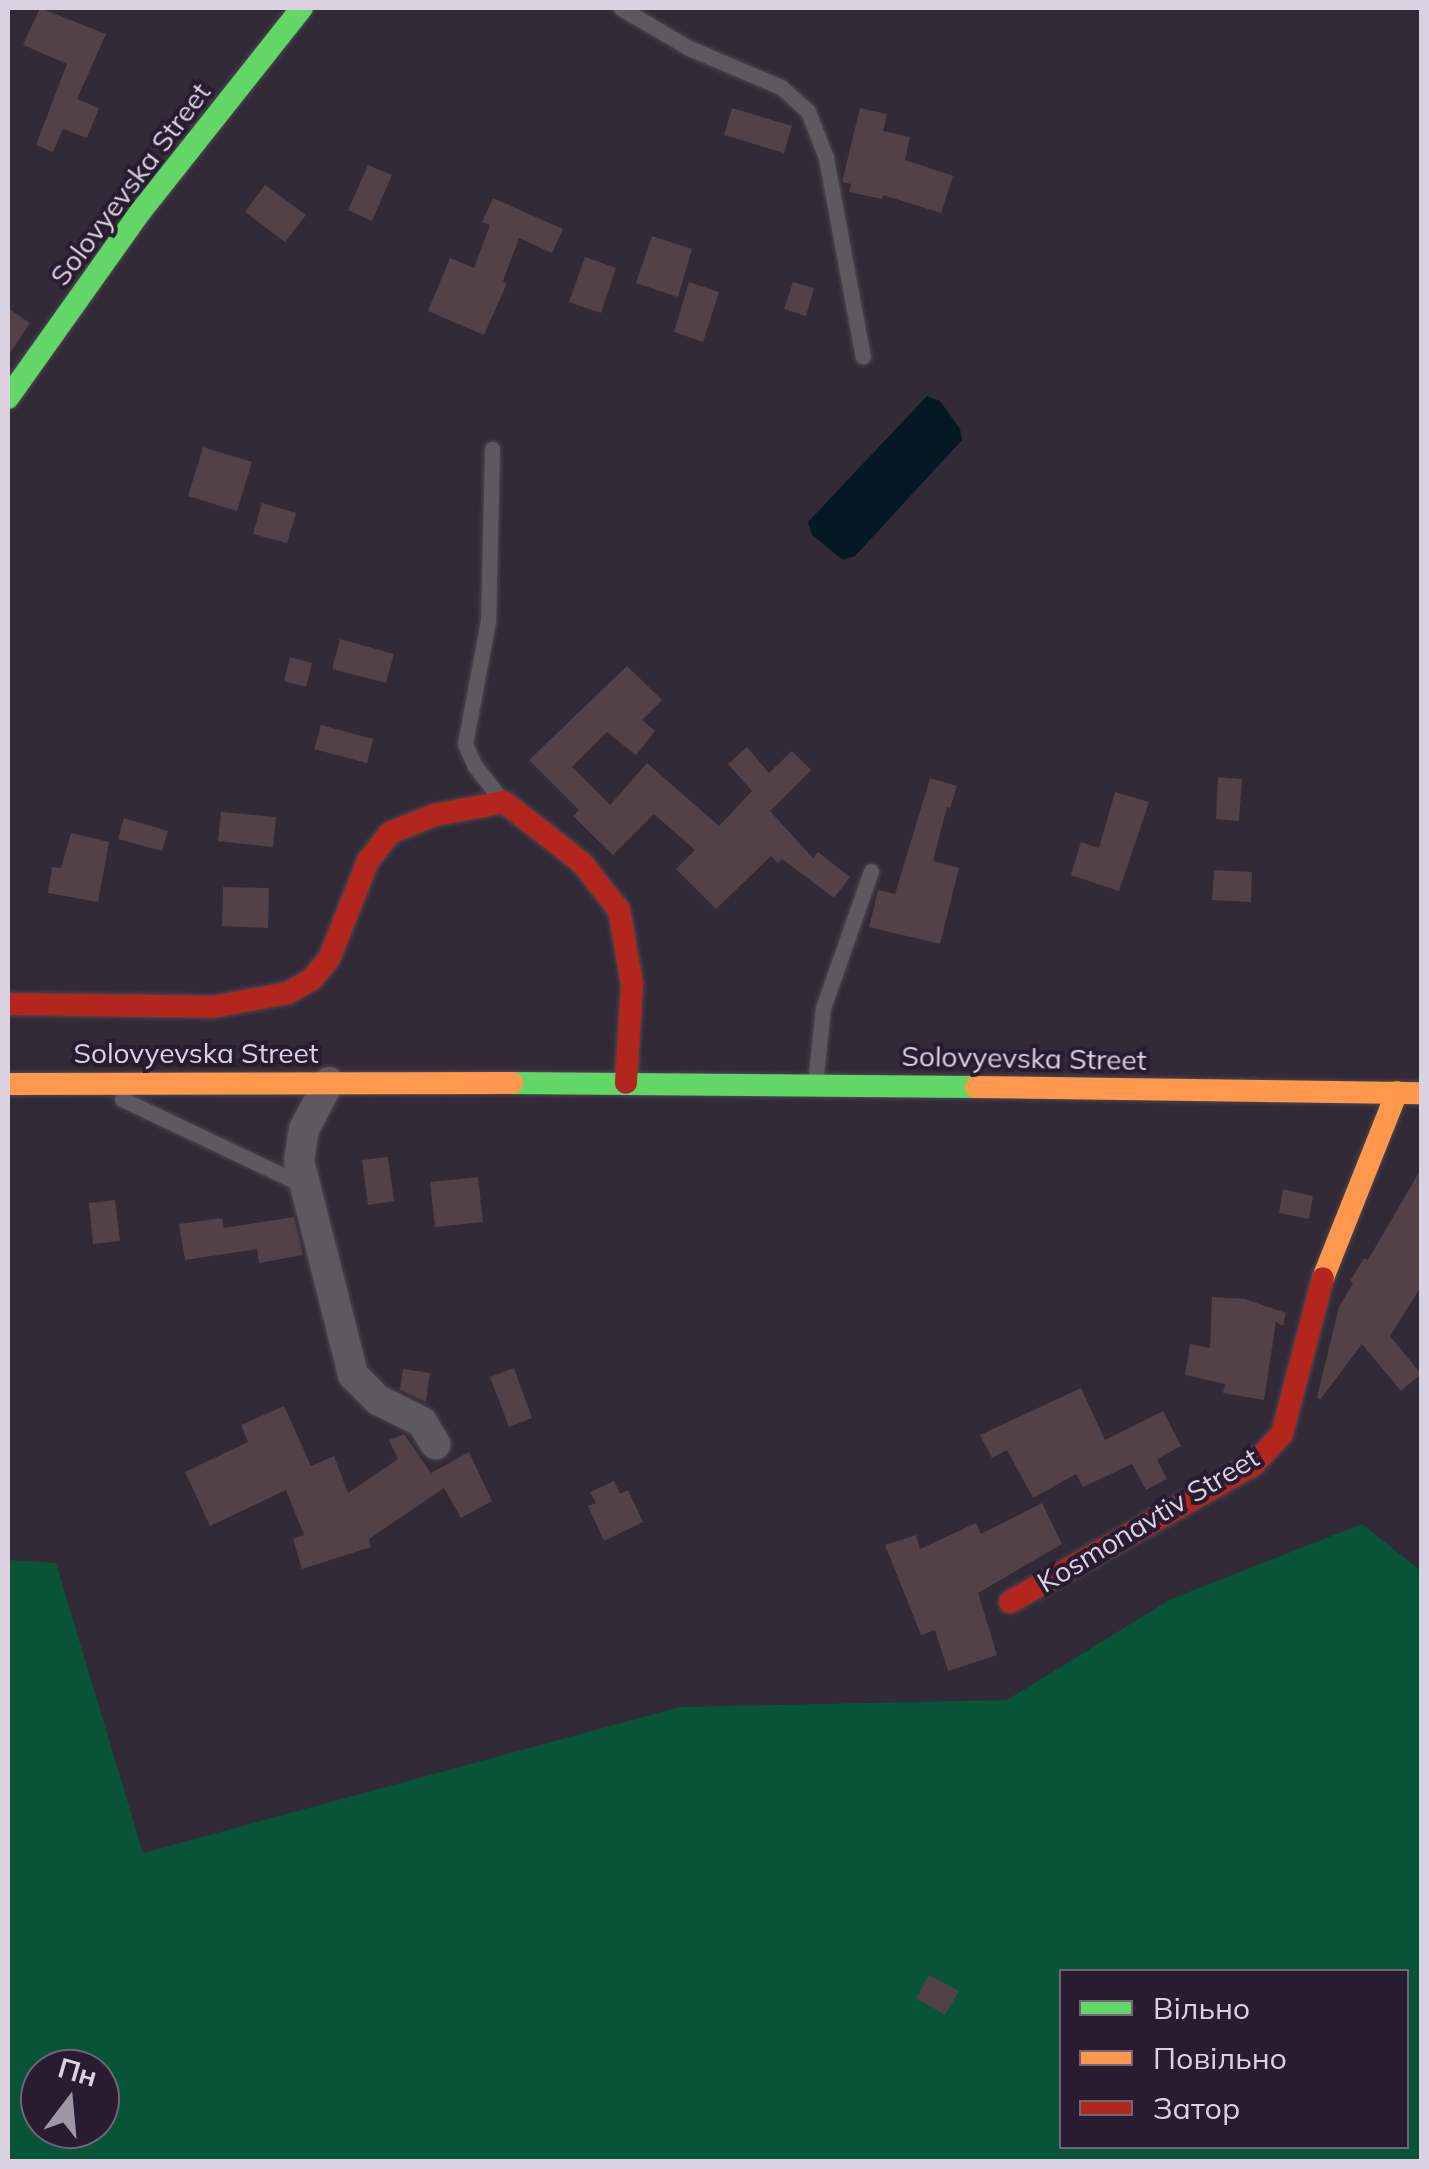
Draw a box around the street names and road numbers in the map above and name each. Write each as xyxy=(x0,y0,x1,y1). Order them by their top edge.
street label: Solovyevska Street xyxy=(43,76,217,292)
street label: Solovyevska Street xyxy=(73,1036,319,1070)
street label: Solovyevska Street xyxy=(901,1039,1147,1077)
street label: Kosmonavtiv Street xyxy=(1031,1441,1265,1599)

